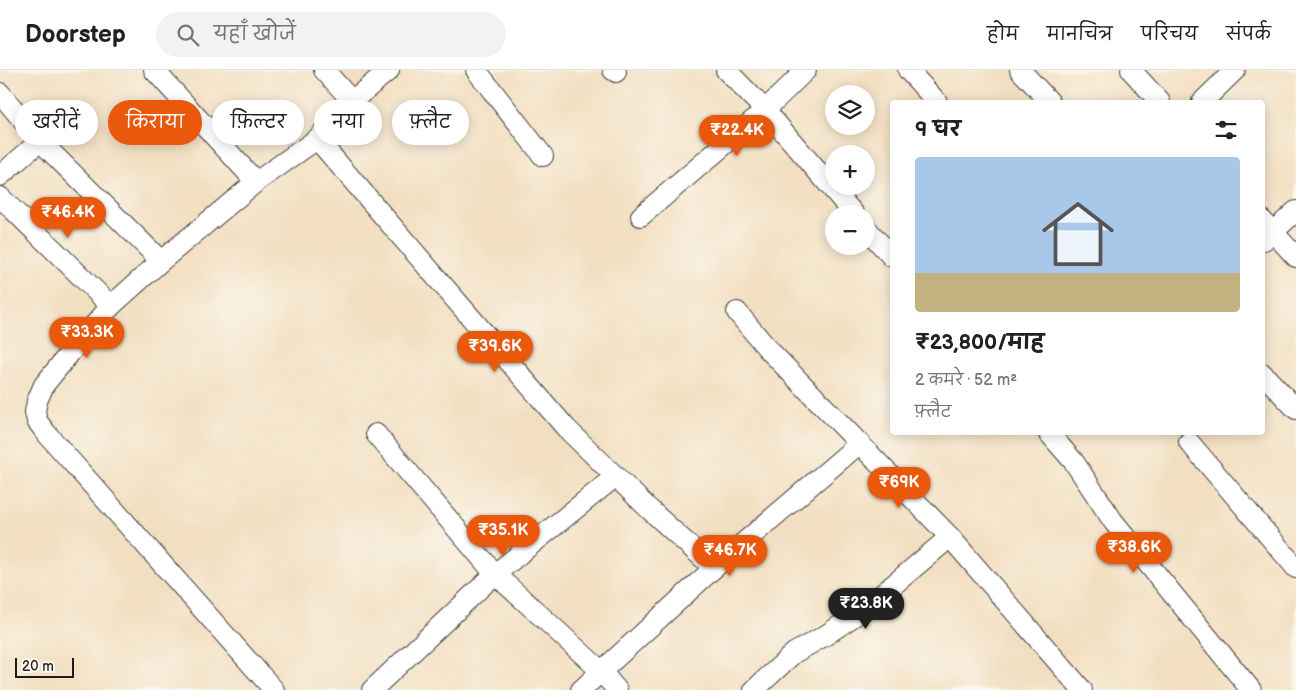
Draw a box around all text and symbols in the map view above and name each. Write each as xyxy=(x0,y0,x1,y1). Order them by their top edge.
search box xyxy=(156,12,506,57)
text: Doorstep xyxy=(25,20,126,49)
icon: search xyxy=(174,21,202,49)
text: यहाँ खोजें xyxy=(214,23,296,46)
text: होम xyxy=(987,24,1019,45)
text: मानचित्र xyxy=(1047,24,1113,45)
text: परिचय xyxy=(1141,24,1198,45)
text: संपर्क xyxy=(1226,24,1271,45)
map controls xyxy=(825,85,875,255)
button: layers xyxy=(825,85,875,135)
chip: खरीदें xyxy=(15,100,98,145)
chip: किराया xyxy=(108,100,202,145)
chip: फ़िल्टर xyxy=(212,100,304,145)
chip: नया xyxy=(314,100,382,145)
chip: फ़्लैट xyxy=(392,100,469,145)
pin: ₹22.4K xyxy=(696,114,778,157)
icon: filters xyxy=(1212,116,1240,144)
text: 9 घर xyxy=(915,117,961,142)
text: ₹22.4K xyxy=(710,121,764,140)
button: + xyxy=(825,145,875,195)
icon: home xyxy=(1033,189,1123,279)
pin: ₹46.4K xyxy=(27,196,109,239)
text: ₹46.4K xyxy=(41,203,95,222)
button: − xyxy=(825,205,875,255)
pin: ₹33.3K xyxy=(46,316,128,359)
text: ₹33.3K xyxy=(60,323,114,342)
pin: ₹39.6K xyxy=(454,330,536,373)
text: ₹23,800/माह xyxy=(915,330,1044,355)
text: ₹39.6K xyxy=(468,337,522,356)
text: 2 कमरे · 52 m² xyxy=(915,371,1017,390)
text: फ़्लैट xyxy=(915,403,951,422)
pin: ₹69K xyxy=(869,466,929,509)
text: ₹69K xyxy=(879,473,919,492)
pin: ₹35.1K xyxy=(462,514,544,557)
text: ₹35.1K xyxy=(478,521,528,540)
pin: ₹38.6K xyxy=(1093,532,1175,574)
pin: ₹46.7K xyxy=(689,534,771,577)
text: ₹38.6K xyxy=(1107,538,1161,557)
text: ₹46.7K xyxy=(703,541,757,560)
pin: ₹23.8K xyxy=(825,588,907,630)
text: ₹23.8K xyxy=(839,594,893,613)
scale bar xyxy=(15,655,74,678)
text: 20 m xyxy=(22,658,54,675)

